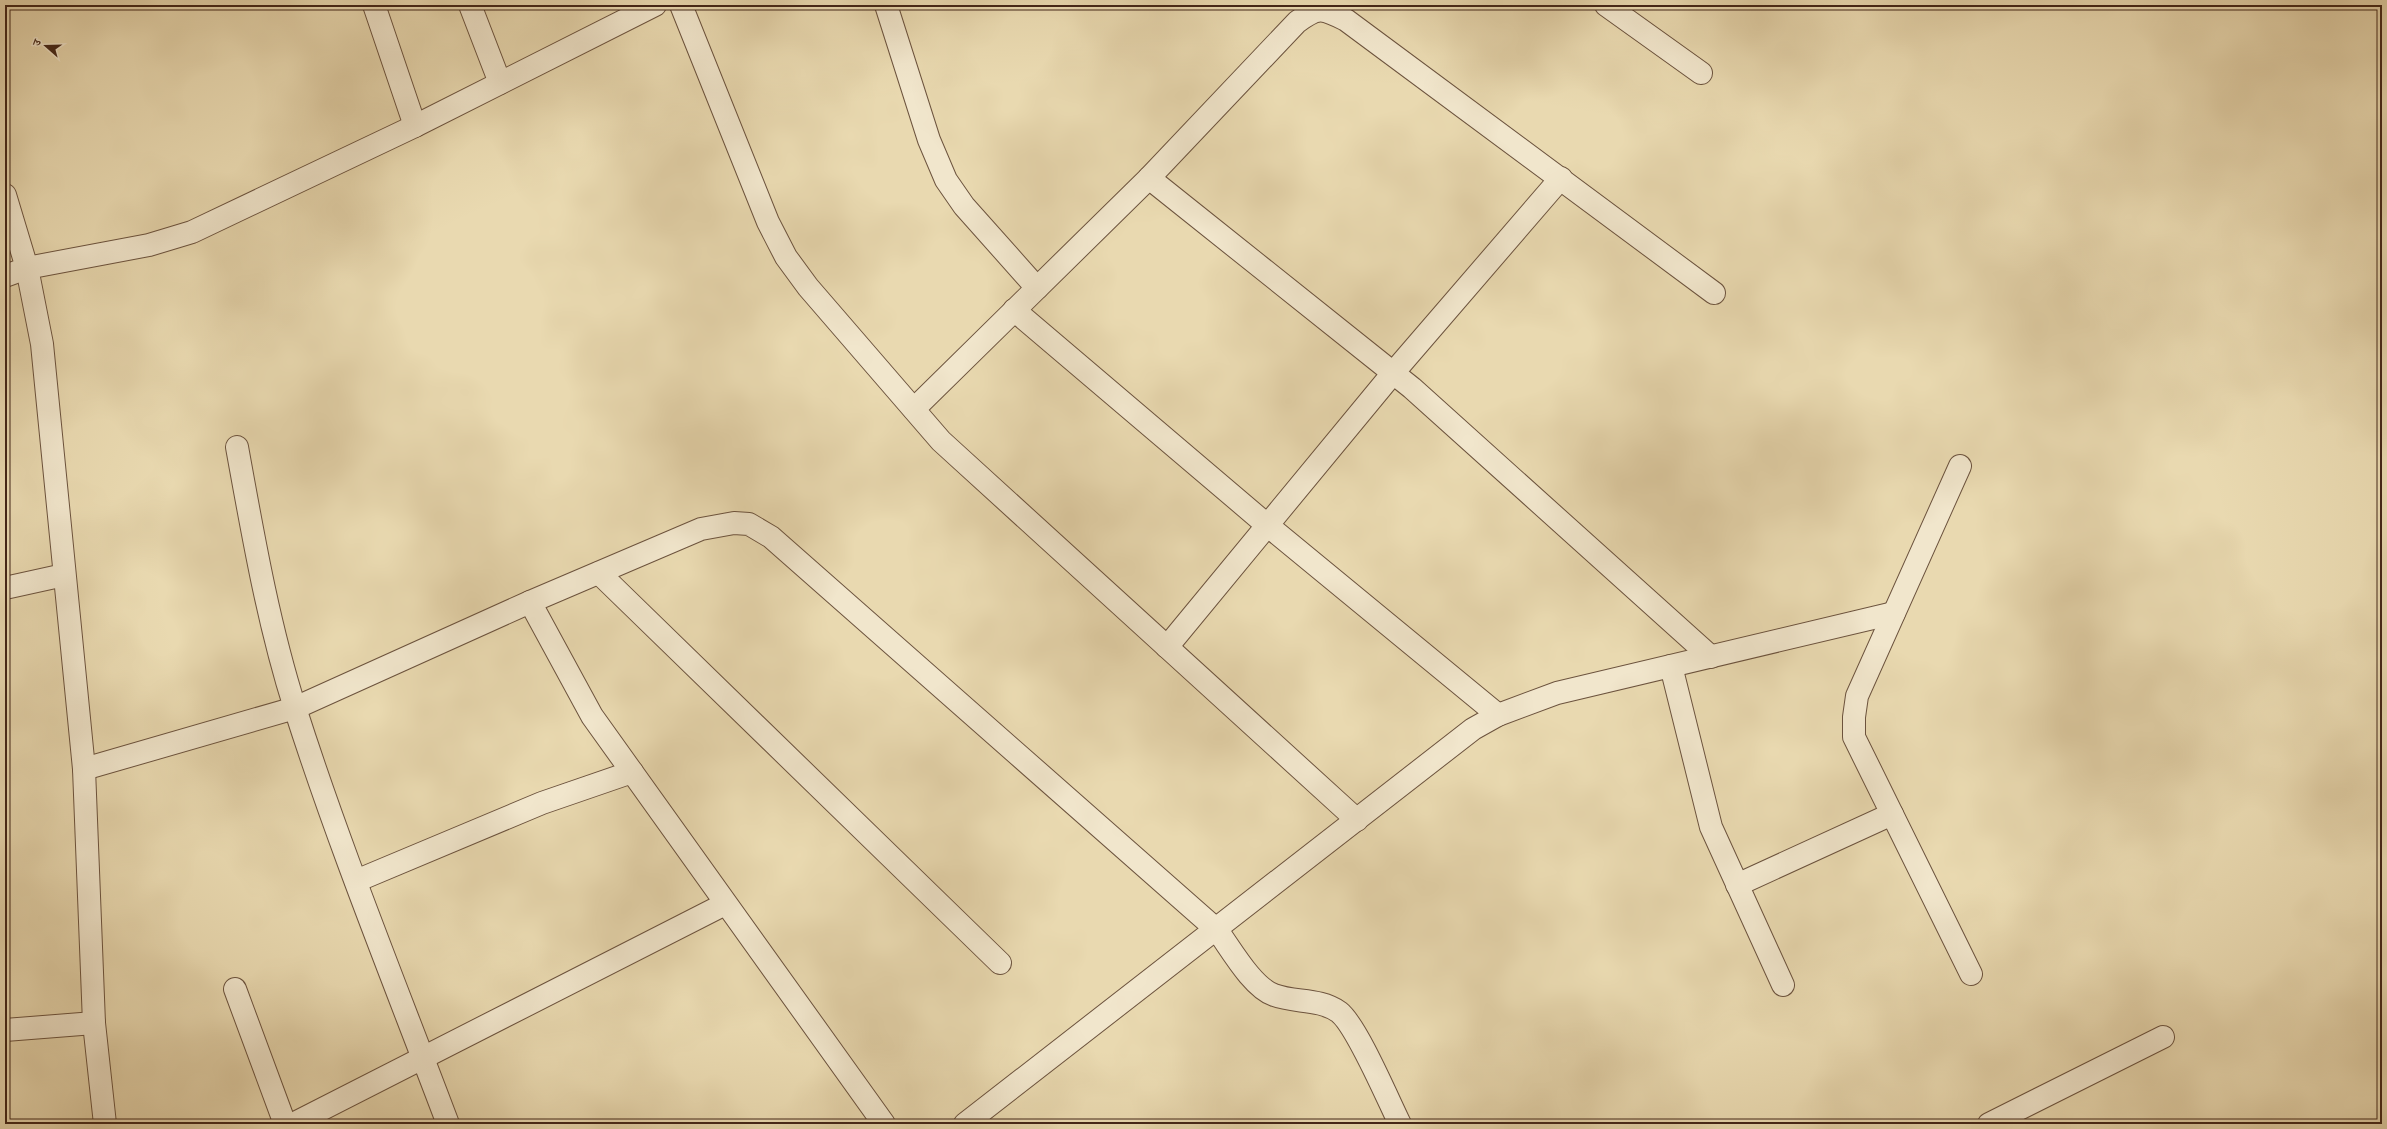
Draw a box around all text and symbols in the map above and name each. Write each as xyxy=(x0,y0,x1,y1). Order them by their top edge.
north arrow xyxy=(26,26,66,66)
text: उ xyxy=(30,37,45,49)

